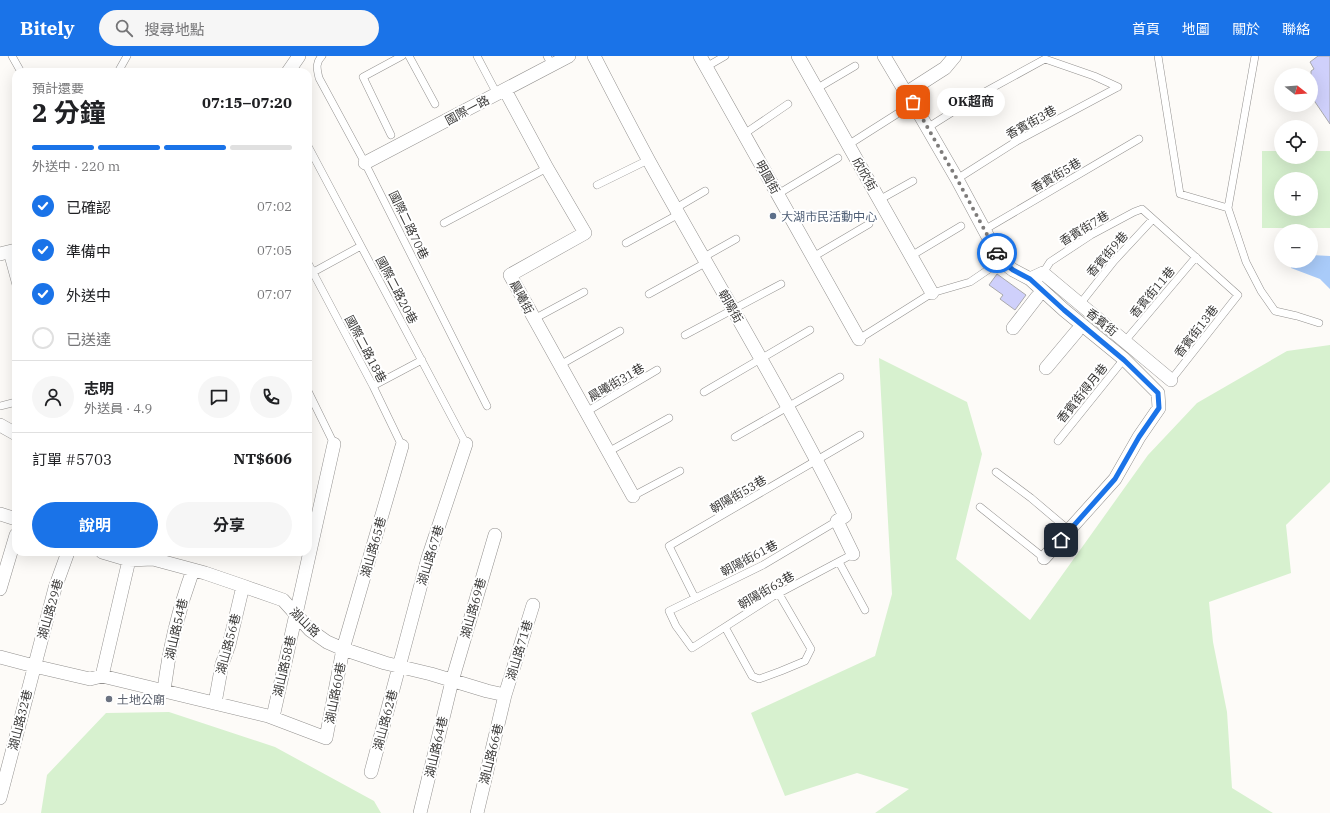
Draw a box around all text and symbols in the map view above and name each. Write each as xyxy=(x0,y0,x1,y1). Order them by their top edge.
search box xyxy=(99,10,379,46)
text: Bitely xyxy=(20,16,75,40)
icon: search xyxy=(113,17,135,39)
text: 搜尋地點 xyxy=(145,20,205,39)
text: 首頁 xyxy=(1132,20,1160,38)
text: 地圖 xyxy=(1182,20,1210,38)
text: 關於 xyxy=(1232,20,1260,38)
text: 聯絡 xyxy=(1282,20,1310,38)
north arrow xyxy=(1274,68,1318,112)
map controls xyxy=(1274,68,1318,268)
text: 預計還要 xyxy=(32,80,84,97)
pin xyxy=(896,85,930,119)
callout: OK超商 xyxy=(937,88,1005,116)
icon: bag xyxy=(902,91,924,113)
street label: 國際一路 xyxy=(442,92,492,128)
text: 07:15–07:20 xyxy=(202,93,292,112)
text: OK超商 xyxy=(948,93,994,110)
text: 2 分鐘 xyxy=(32,95,106,129)
street label: 香賓街3巷 xyxy=(1003,102,1059,142)
button: locate xyxy=(1274,120,1318,164)
street label: 欣欣街 xyxy=(850,155,880,193)
street label: 香賓街5巷 xyxy=(1028,155,1084,195)
text: 外送中 · 220 m xyxy=(32,158,120,175)
street label: 明圓街 xyxy=(753,158,783,196)
button: + xyxy=(1274,172,1318,216)
street label: 國際二路70巷 xyxy=(386,188,432,262)
icon: check xyxy=(32,195,54,217)
text: 已確認 xyxy=(66,198,111,217)
text: 07:02 xyxy=(257,198,292,215)
street label: 香賓街7巷 xyxy=(1056,207,1112,249)
place label: 大湖市民活動中心 xyxy=(781,209,877,224)
marker: 大湖市民活動中心 xyxy=(768,211,778,221)
button: − xyxy=(1274,224,1318,268)
street label: 香賓街9巷 xyxy=(1083,228,1131,280)
courier xyxy=(977,233,1017,273)
icon: check xyxy=(32,239,54,261)
text: 準備中 xyxy=(66,242,111,261)
text: 07:05 xyxy=(257,242,292,259)
icon: car xyxy=(986,242,1008,264)
street label: 國際二路20巷 xyxy=(373,254,421,326)
street label: 香賓街11巷 xyxy=(1126,263,1178,321)
street label: 晨曦街 xyxy=(507,278,537,316)
icon: check xyxy=(32,283,54,305)
text: 外送中 xyxy=(66,286,111,305)
text: 07:07 xyxy=(257,286,292,303)
street label: 朝陽街 xyxy=(716,287,746,325)
street label: 香賓街13巷 xyxy=(1171,302,1221,360)
street label: 香賓街 xyxy=(1083,305,1121,339)
street label: 國際二路18巷 xyxy=(342,313,390,385)
text: 已送達 xyxy=(66,330,111,349)
street label: 晨曦街31巷 xyxy=(585,360,647,404)
street label: 香賓街得月巷 xyxy=(1054,360,1110,426)
button: person xyxy=(32,376,74,418)
button: chat xyxy=(198,376,240,418)
button: phone xyxy=(250,376,292,418)
text: 志明 xyxy=(84,379,114,398)
text: 外送員 · 4.9 xyxy=(84,400,152,417)
text: NT$606 xyxy=(234,449,292,468)
text: 訂單 #5703 xyxy=(32,450,112,469)
street label: 朝陽街53巷 xyxy=(707,472,769,516)
button: 說明 xyxy=(32,502,158,548)
button: 分享 xyxy=(166,502,292,548)
street label: 湖山路65巷 xyxy=(357,515,389,579)
street label: 湖山路67巷 xyxy=(414,523,446,587)
pin xyxy=(1044,523,1078,557)
icon: home xyxy=(1050,529,1072,551)
street label: 朝陽街61巷 xyxy=(718,537,780,579)
street label: 朝陽街63巷 xyxy=(735,568,797,612)
street label: 湖山路69巷 xyxy=(457,576,489,640)
street label: 湖山路29巷 xyxy=(34,577,66,641)
street label: 湖山路54巷 xyxy=(162,597,190,661)
street label: 湖山路 xyxy=(287,604,323,640)
street label: 湖山路56巷 xyxy=(213,612,243,676)
street label: 湖山路71巷 xyxy=(503,618,535,682)
street label: 湖山路58巷 xyxy=(270,634,298,698)
street label: 湖山路60巷 xyxy=(322,661,348,725)
street label: 湖山路32巷 xyxy=(5,688,35,752)
street label: 湖山路62巷 xyxy=(370,688,400,752)
place label: 土地公廟 xyxy=(117,692,165,707)
marker: 土地公廟 xyxy=(104,694,114,704)
street label: 湖山路64巷 xyxy=(422,715,450,779)
street label: 湖山路66巷 xyxy=(476,722,506,786)

